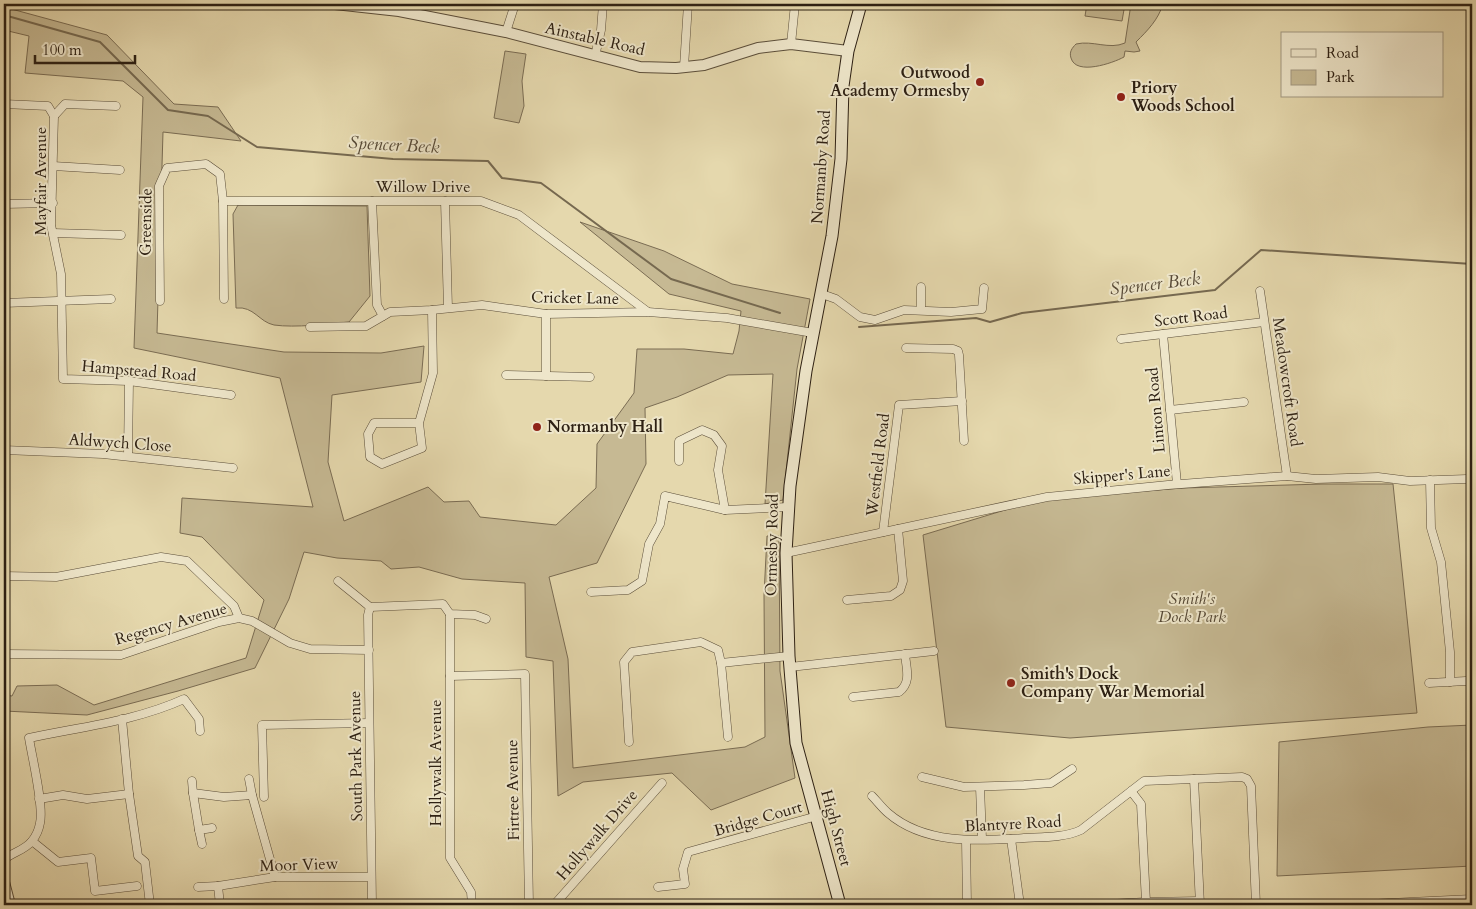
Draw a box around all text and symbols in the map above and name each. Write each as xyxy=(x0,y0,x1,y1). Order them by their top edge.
street label: Ainstable Road xyxy=(543,17,647,61)
scale bar xyxy=(35,32,135,64)
legend xyxy=(1281,32,1444,98)
text: 100 m xyxy=(42,40,82,60)
text: Road xyxy=(1326,43,1359,63)
place label: Outwood Academy Ormesby xyxy=(830,62,970,102)
text: Park xyxy=(1326,67,1355,87)
marker: Outwood Academy Ormesby xyxy=(974,76,986,88)
place label: Priory Woods School xyxy=(1130,77,1235,117)
marker: Priory Woods School xyxy=(1115,91,1127,103)
street label: Normanby Road xyxy=(806,109,836,225)
street label: Mayfair Avenue xyxy=(30,127,52,235)
water label: Spencer Beck xyxy=(348,130,440,160)
street label: Willow Drive xyxy=(375,176,470,198)
street label: Greenside xyxy=(134,188,158,256)
water label: Spencer Beck xyxy=(1108,266,1202,302)
street label: Cricket Lane xyxy=(531,286,619,310)
street label: Scott Road xyxy=(1153,302,1229,332)
street label: Meadowcroft Road xyxy=(1267,316,1307,449)
street label: Hampstead Road xyxy=(81,355,198,387)
street label: Linton Road xyxy=(1141,366,1171,454)
street label: Westfield Road xyxy=(861,412,895,519)
place label: Normanby Hall xyxy=(547,416,663,438)
marker: Normanby Hall xyxy=(531,421,543,433)
street label: Aldwych Close xyxy=(68,428,172,458)
street label: Skipper's Lane xyxy=(1073,460,1171,490)
street label: Ormesby Road xyxy=(760,493,784,596)
park label: Smith's Dock Park xyxy=(1158,588,1226,628)
street label: Regency Avenue xyxy=(112,597,230,651)
place label: Smith's Dock Company War Memorial xyxy=(1021,663,1205,703)
marker: Smith's Dock Company War Memorial xyxy=(1005,677,1017,689)
street label: South Park Avenue xyxy=(344,691,368,821)
street label: Hollywalk Avenue xyxy=(425,699,447,827)
street label: Firtree Avenue xyxy=(501,739,525,841)
street label: Hollywalk Drive xyxy=(551,785,643,885)
street label: High Street xyxy=(815,787,857,869)
street label: Bridge Court xyxy=(711,796,805,842)
street label: Blantyre Road xyxy=(964,810,1063,838)
street label: Moor View xyxy=(259,853,339,877)

